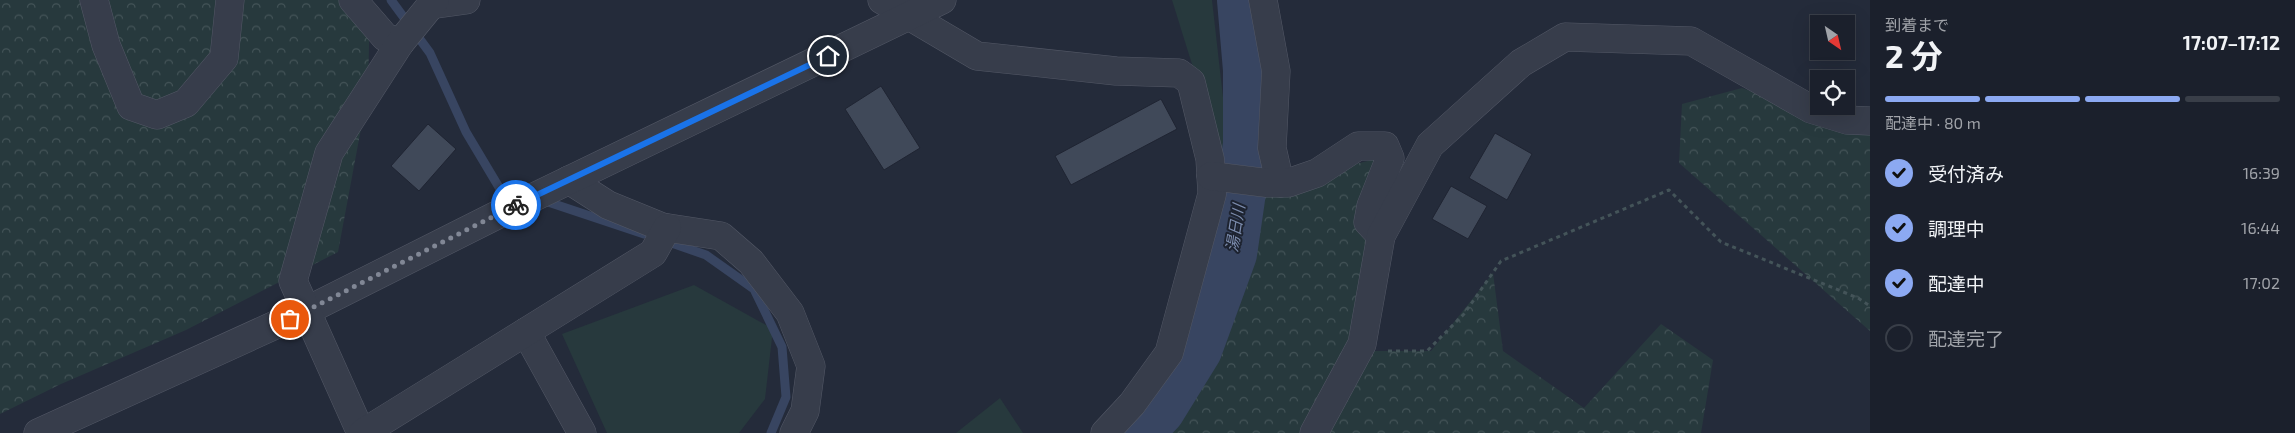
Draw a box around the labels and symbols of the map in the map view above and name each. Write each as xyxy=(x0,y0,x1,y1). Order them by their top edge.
north arrow xyxy=(1810,15,1855,60)
pin xyxy=(807,35,849,77)
courier xyxy=(491,180,541,230)
water label: 湯日川 xyxy=(1221,201,1248,253)
pin xyxy=(269,298,311,340)

